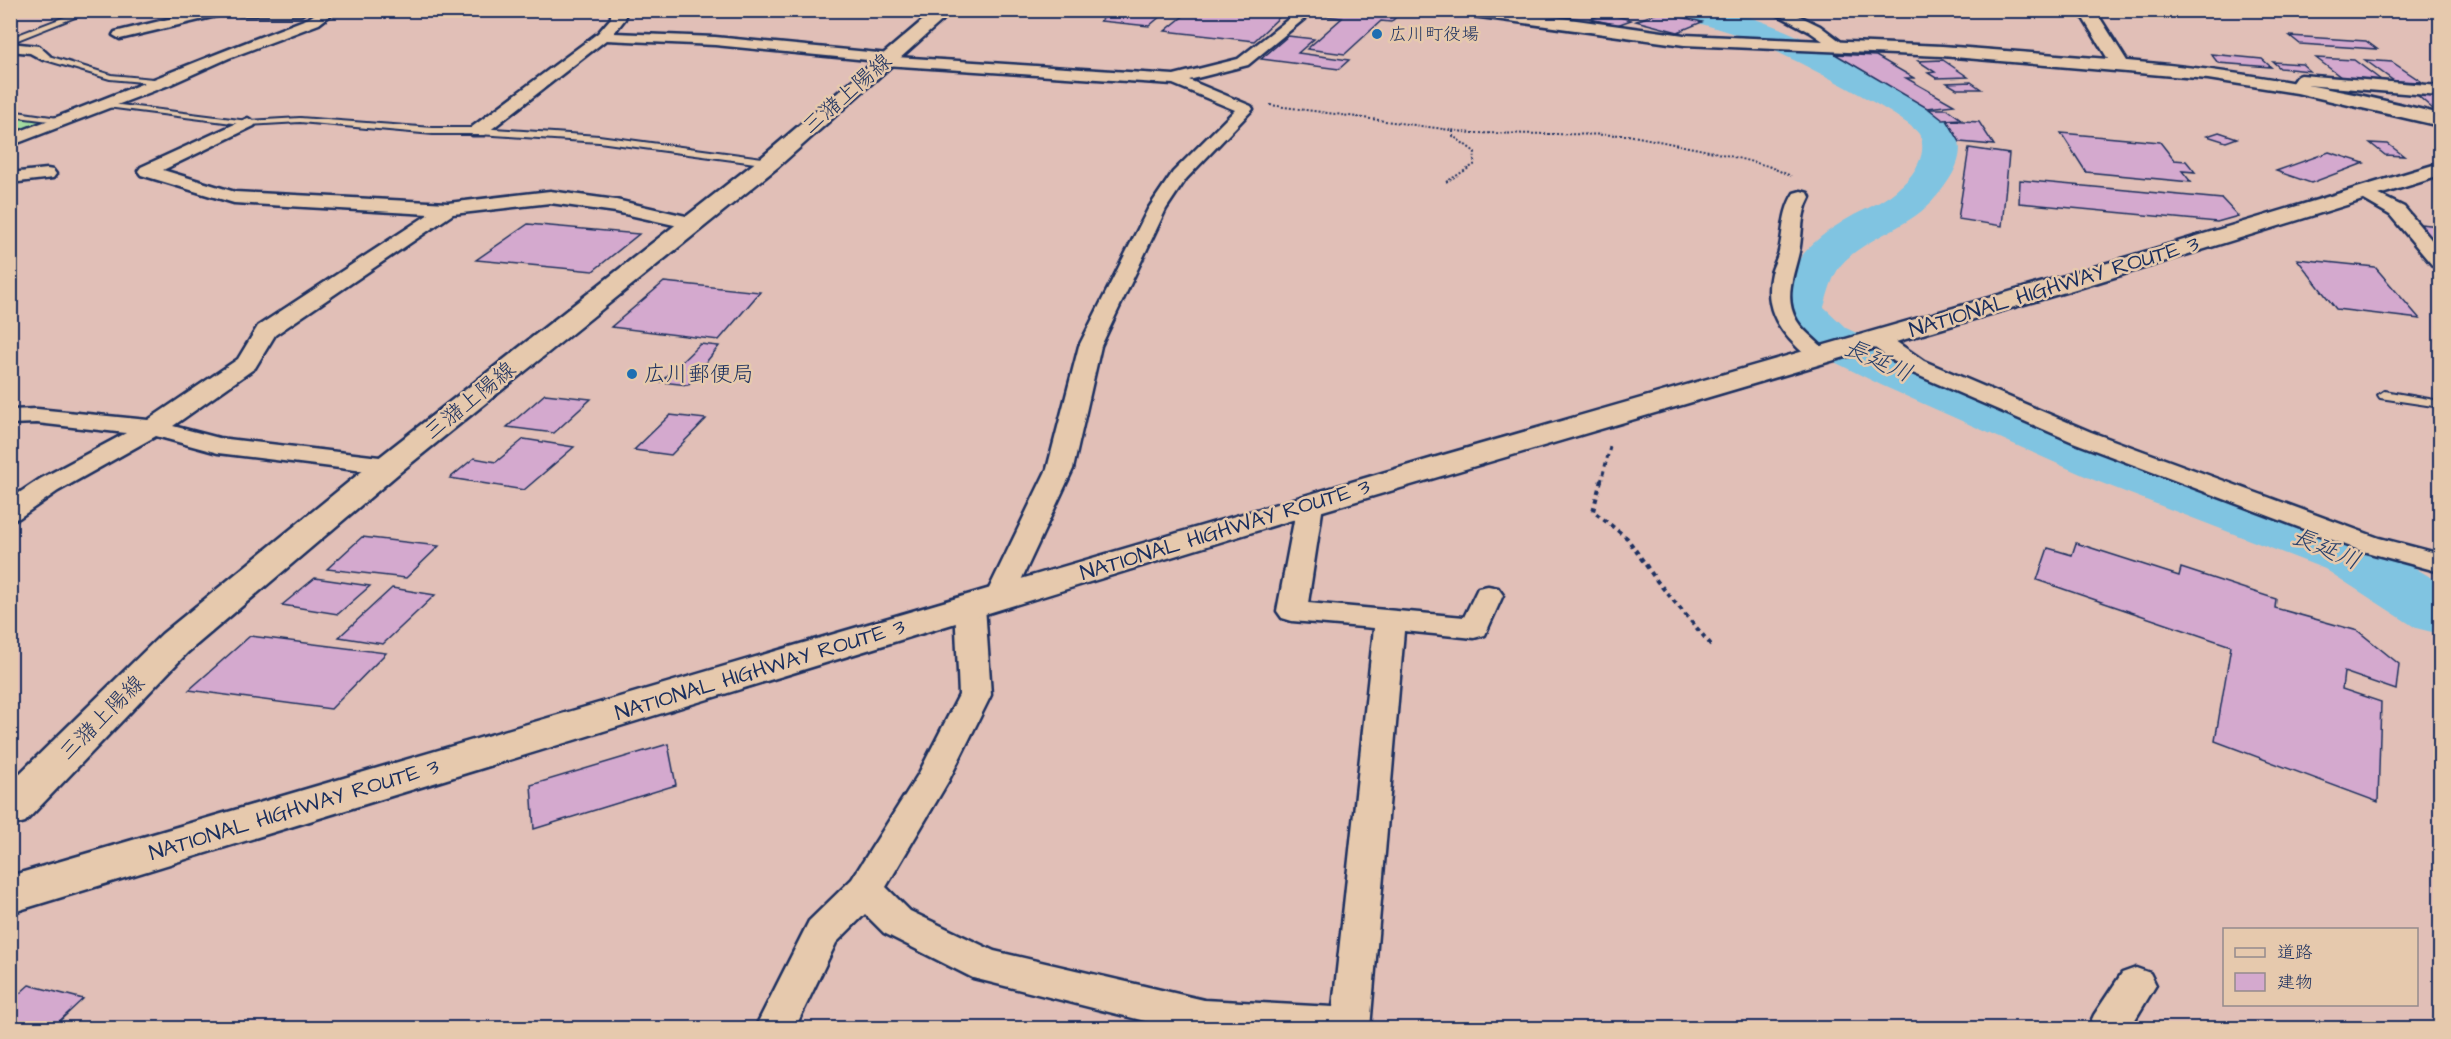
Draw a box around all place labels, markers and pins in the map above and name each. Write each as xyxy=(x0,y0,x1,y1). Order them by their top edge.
place label: 広川町役場 xyxy=(1389,22,1479,47)
marker: 広川町役場 xyxy=(1370,27,1384,41)
place label: 広川郵便局 xyxy=(644,359,754,390)
marker: 広川郵便局 xyxy=(625,367,639,381)

